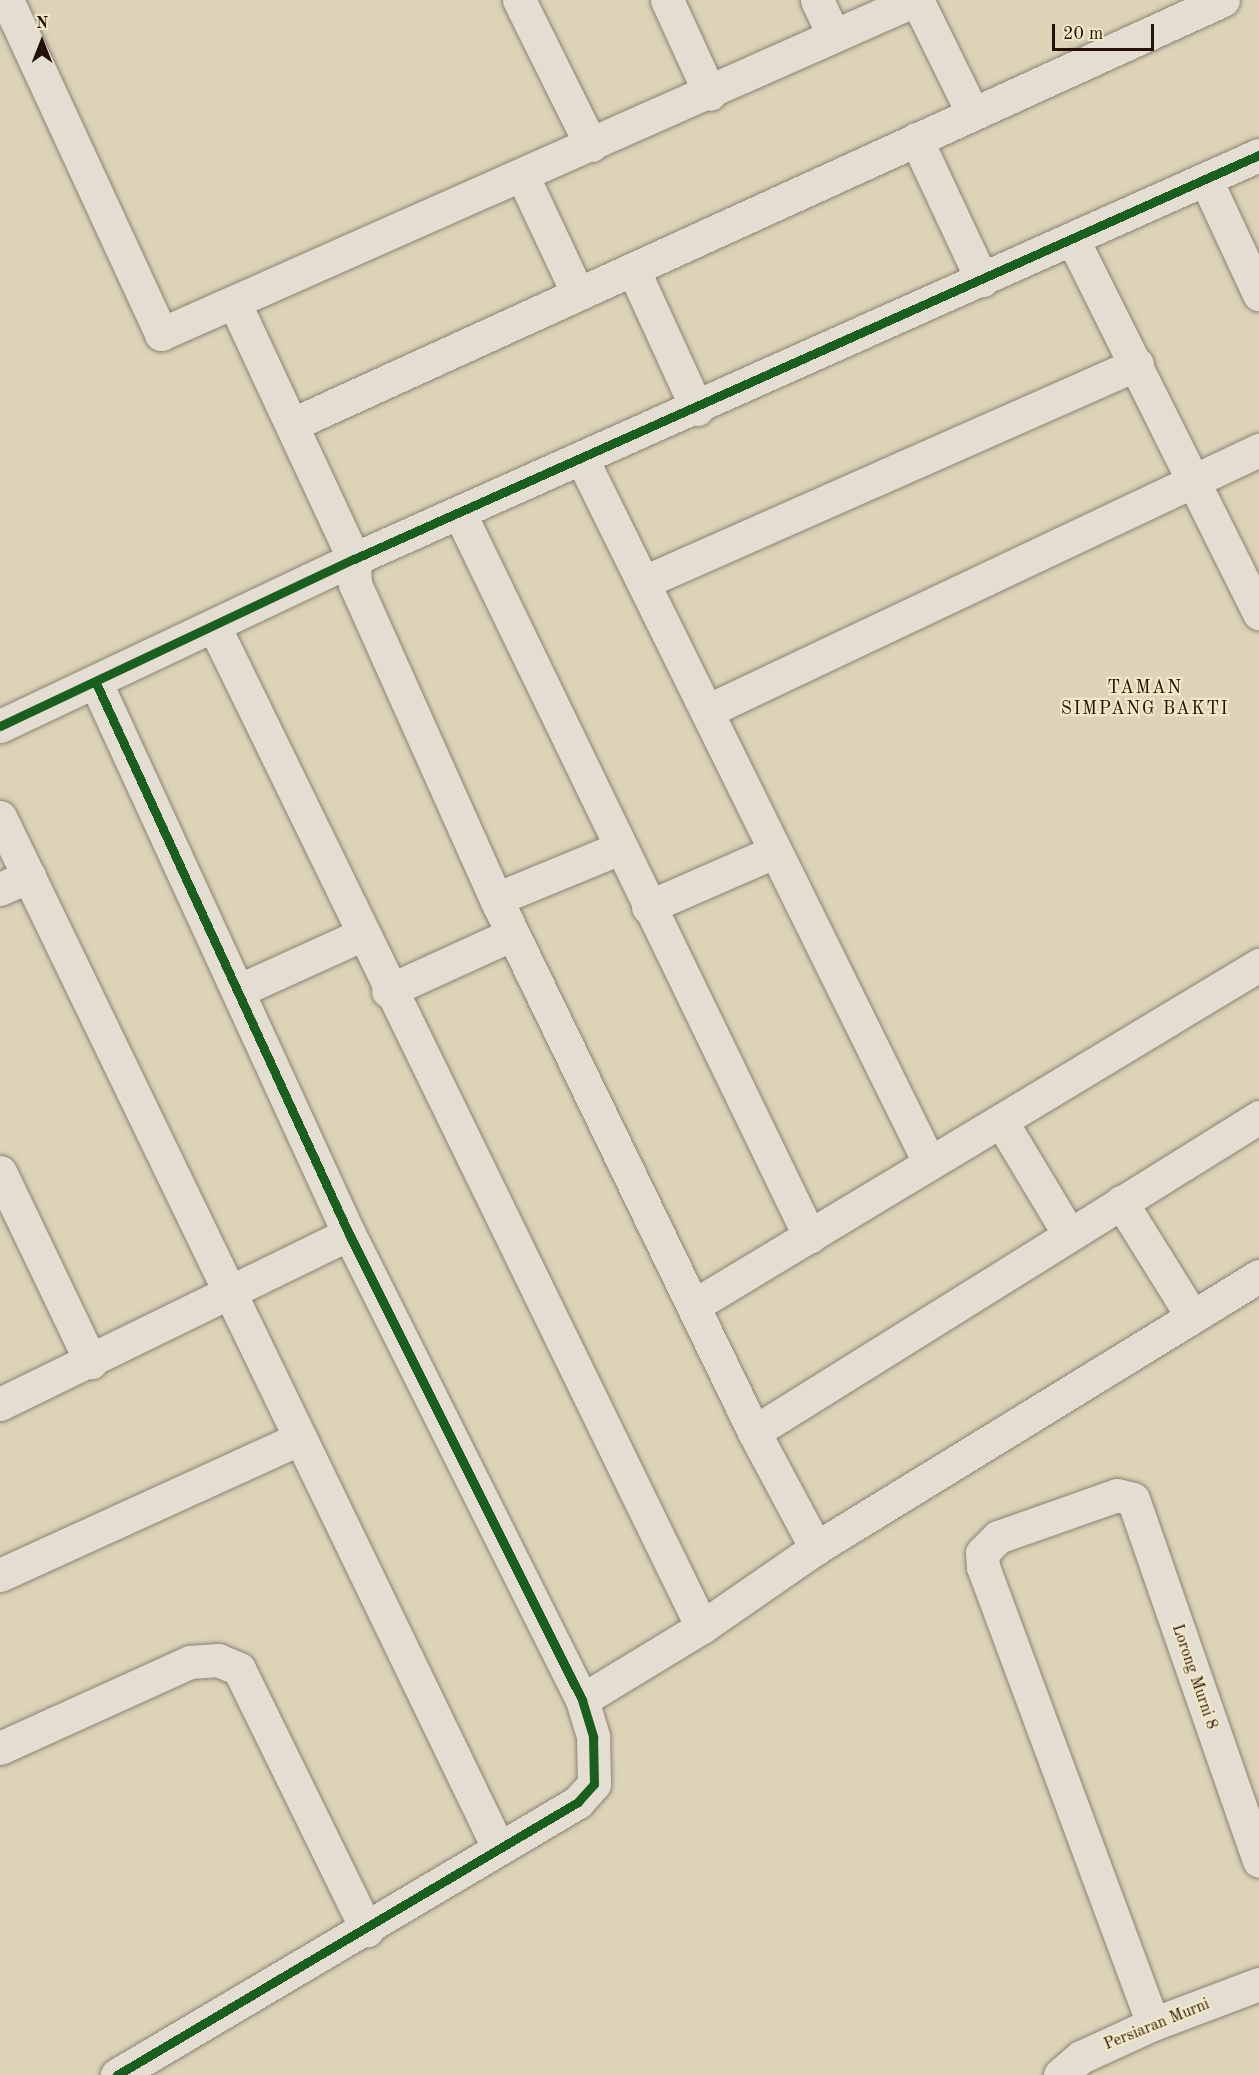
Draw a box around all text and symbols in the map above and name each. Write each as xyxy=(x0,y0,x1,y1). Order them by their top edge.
north arrow xyxy=(12,12,72,72)
scale bar xyxy=(1055,12,1157,50)
text: N xyxy=(36,16,48,32)
text: 20 m xyxy=(1063,25,1103,43)
district label: TAMAN SIMPANG BAKTI xyxy=(1061,678,1229,720)
street label: Lorong Murni 8 xyxy=(1167,1622,1221,1732)
street label: Persiaran Murni xyxy=(1101,1995,1213,2055)

